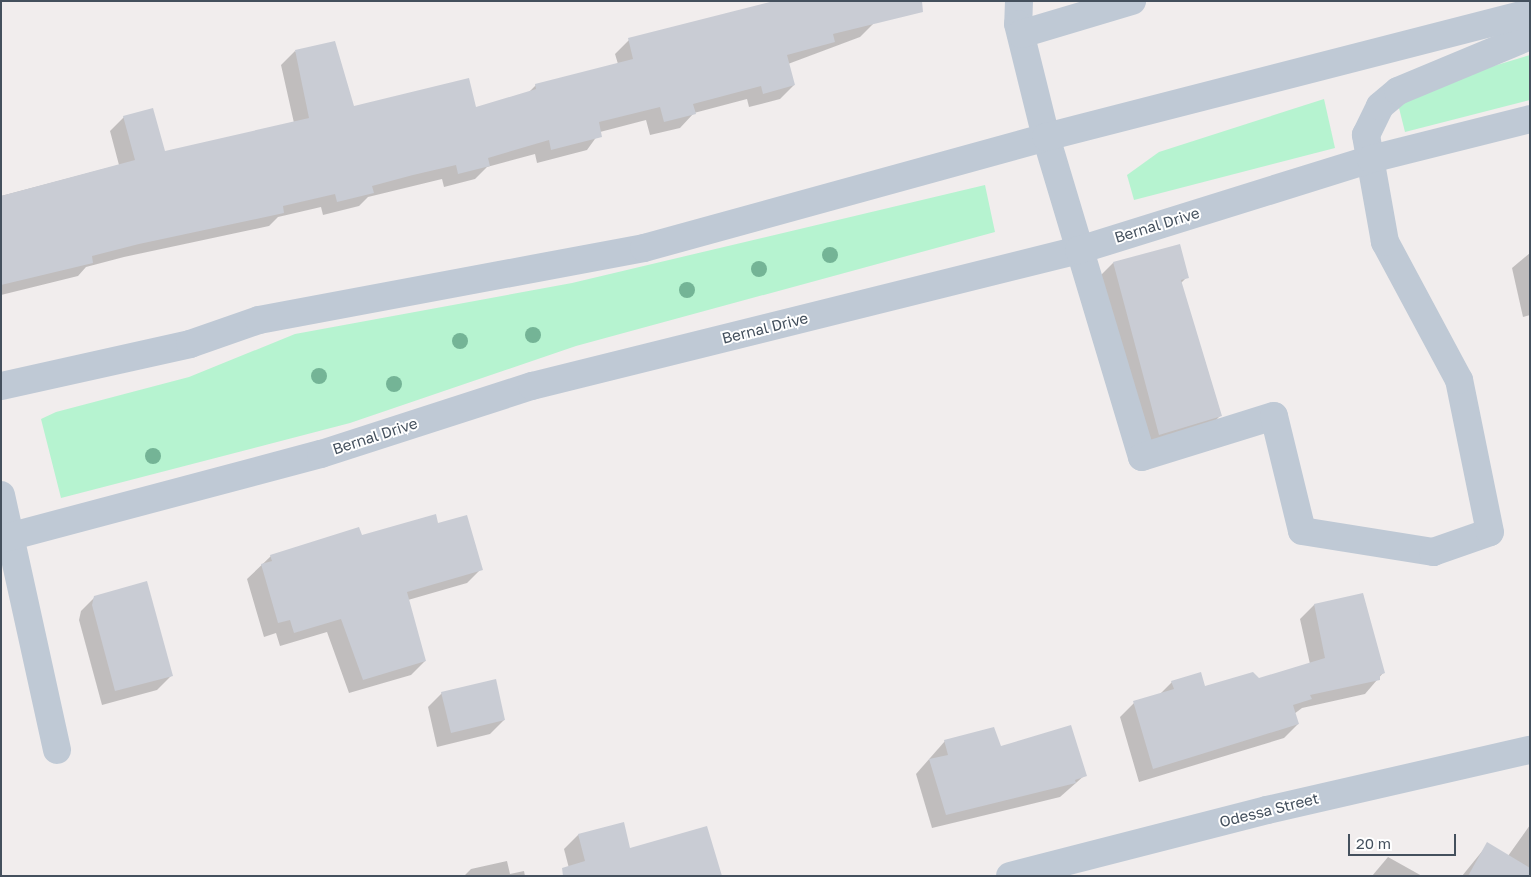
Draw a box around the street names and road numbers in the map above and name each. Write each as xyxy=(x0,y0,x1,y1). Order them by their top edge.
street label: Bernal Drive xyxy=(1112,204,1202,246)
street label: Bernal Drive xyxy=(720,309,810,347)
street label: Bernal Drive xyxy=(330,414,420,458)
street label: Odessa Street xyxy=(1218,789,1320,831)

